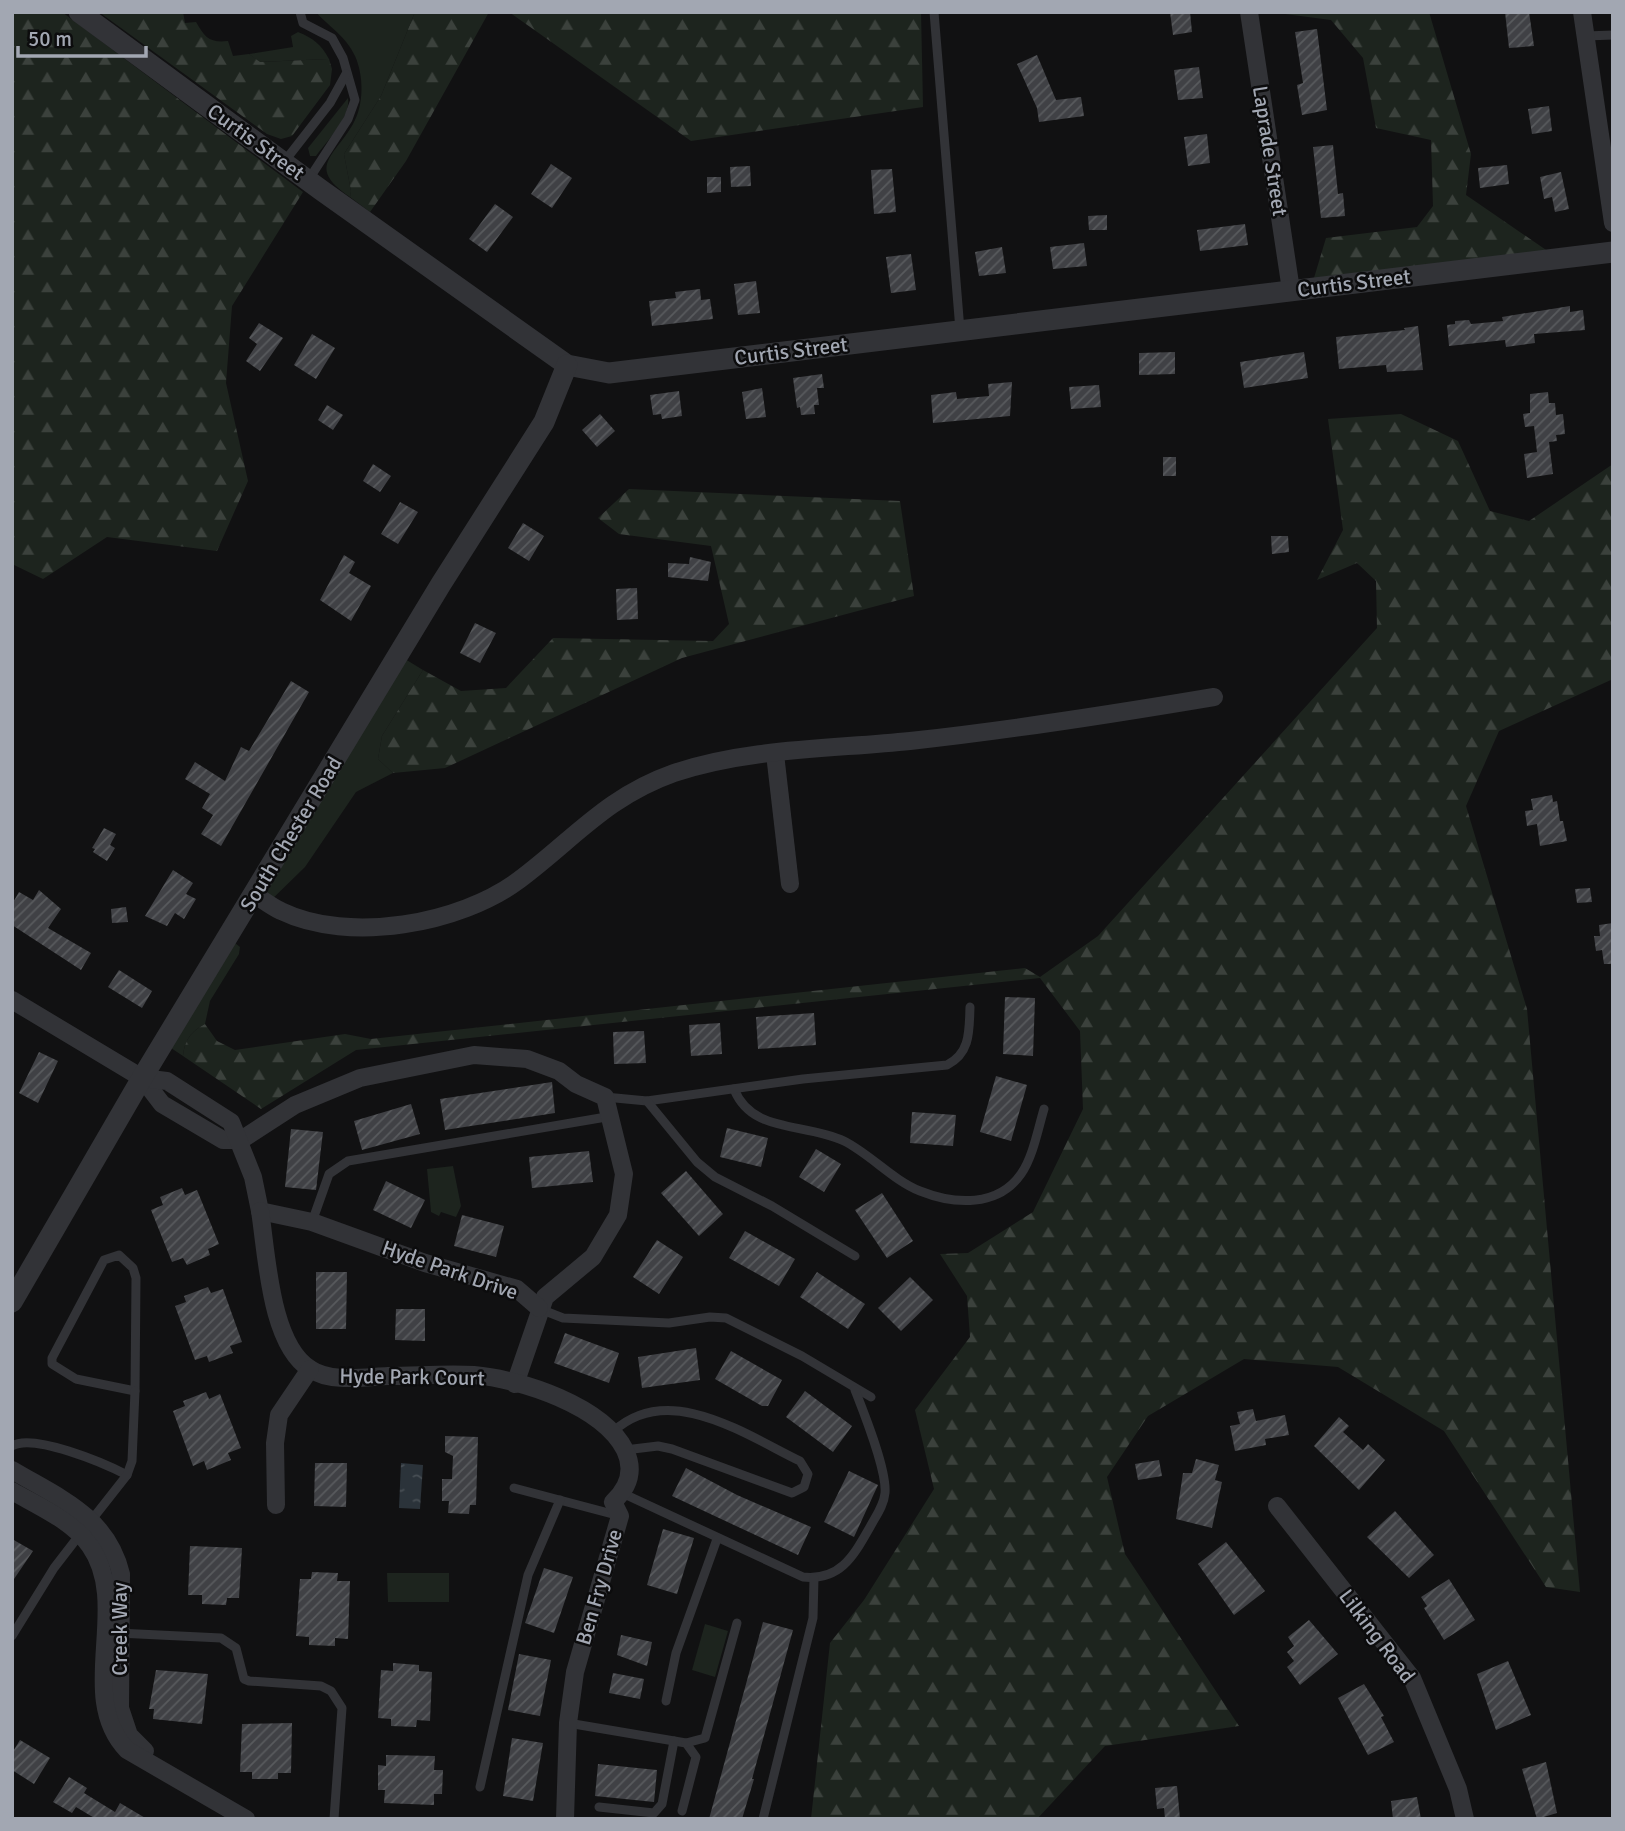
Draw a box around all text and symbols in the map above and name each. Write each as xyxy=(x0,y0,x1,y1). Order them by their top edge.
scale bar xyxy=(18,14,145,58)
text: 50 m xyxy=(28,26,72,52)
street label: Laprade Street xyxy=(1247,84,1293,218)
street label: Curtis Street xyxy=(202,98,310,186)
street label: Curtis Street xyxy=(1296,263,1412,303)
street label: Curtis Street xyxy=(733,331,849,371)
street label: South Chester Road xyxy=(234,752,348,916)
street label: Hyde Park Drive xyxy=(379,1235,521,1305)
street label: Hyde Park Court xyxy=(339,1363,485,1391)
street label: Ben Fry Drive xyxy=(570,1526,628,1648)
street label: Creek Way xyxy=(107,1582,133,1676)
street label: Lilking Road xyxy=(1333,1584,1421,1688)

